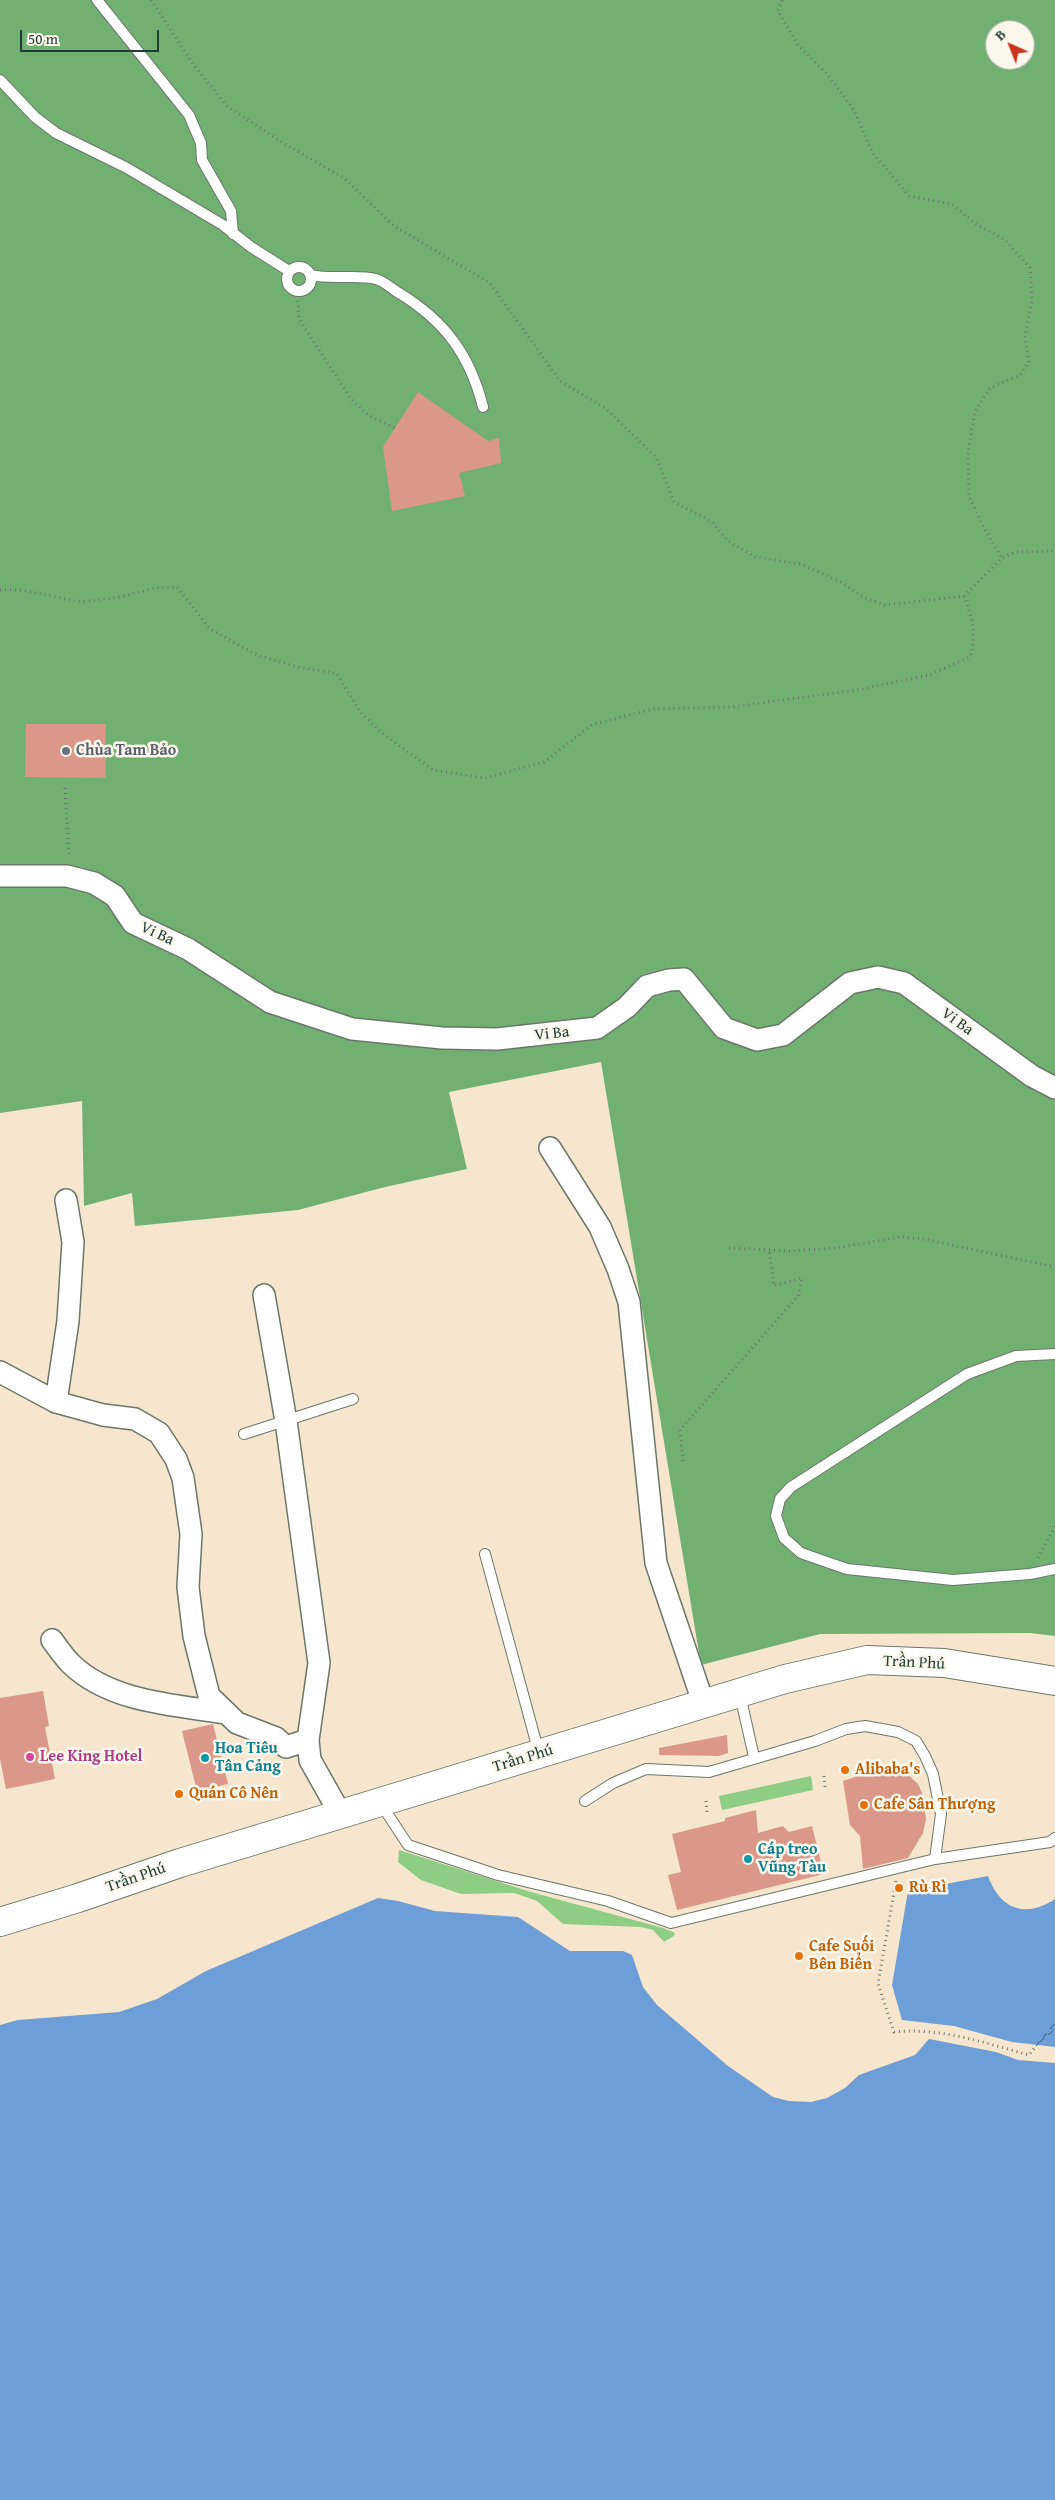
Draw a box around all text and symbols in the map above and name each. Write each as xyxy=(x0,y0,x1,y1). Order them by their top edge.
scale bar xyxy=(22,20,161,52)
north arrow xyxy=(985,20,1035,70)
text: B xyxy=(990,25,1010,45)
text: 50 m xyxy=(28,28,58,49)
place label: Chùa Tam Bảo xyxy=(76,741,176,761)
marker: Chùa Tam Bảo xyxy=(60,745,72,757)
street label: Vi Ba xyxy=(137,918,177,950)
street label: Vi Ba xyxy=(937,1004,977,1040)
street label: Vi Ba xyxy=(534,1023,570,1045)
street label: Trần Phú xyxy=(883,1652,945,1674)
place label: Hoa Tiêu Tân Cảng xyxy=(215,1739,281,1777)
street label: Trần Phú xyxy=(491,1741,555,1777)
place label: Lee King Hotel xyxy=(40,1747,143,1767)
marker: Lee King Hotel xyxy=(24,1751,36,1763)
marker: Hoa Tiêu Tân Cảng xyxy=(199,1752,211,1764)
place label: Alibaba's xyxy=(855,1760,920,1780)
marker: Alibaba's xyxy=(839,1764,851,1776)
place label: Quán Cô Nên xyxy=(189,1784,279,1804)
marker: Quán Cô Nên xyxy=(173,1788,185,1800)
place label: Cafe Sân Thượng xyxy=(874,1795,995,1815)
marker: Cafe Sân Thượng xyxy=(858,1799,870,1811)
place label: Cáp treo Vũng Tàu xyxy=(758,1840,826,1878)
marker: Cáp treo Vũng Tàu xyxy=(742,1853,754,1865)
street label: Trần Phú xyxy=(104,1859,168,1897)
place label: Rù Rì xyxy=(909,1878,946,1898)
marker: Rù Rì xyxy=(893,1882,905,1894)
place label: Cafe Suối Bên Biển xyxy=(809,1937,874,1975)
marker: Cafe Suối Bên Biển xyxy=(793,1950,805,1962)

